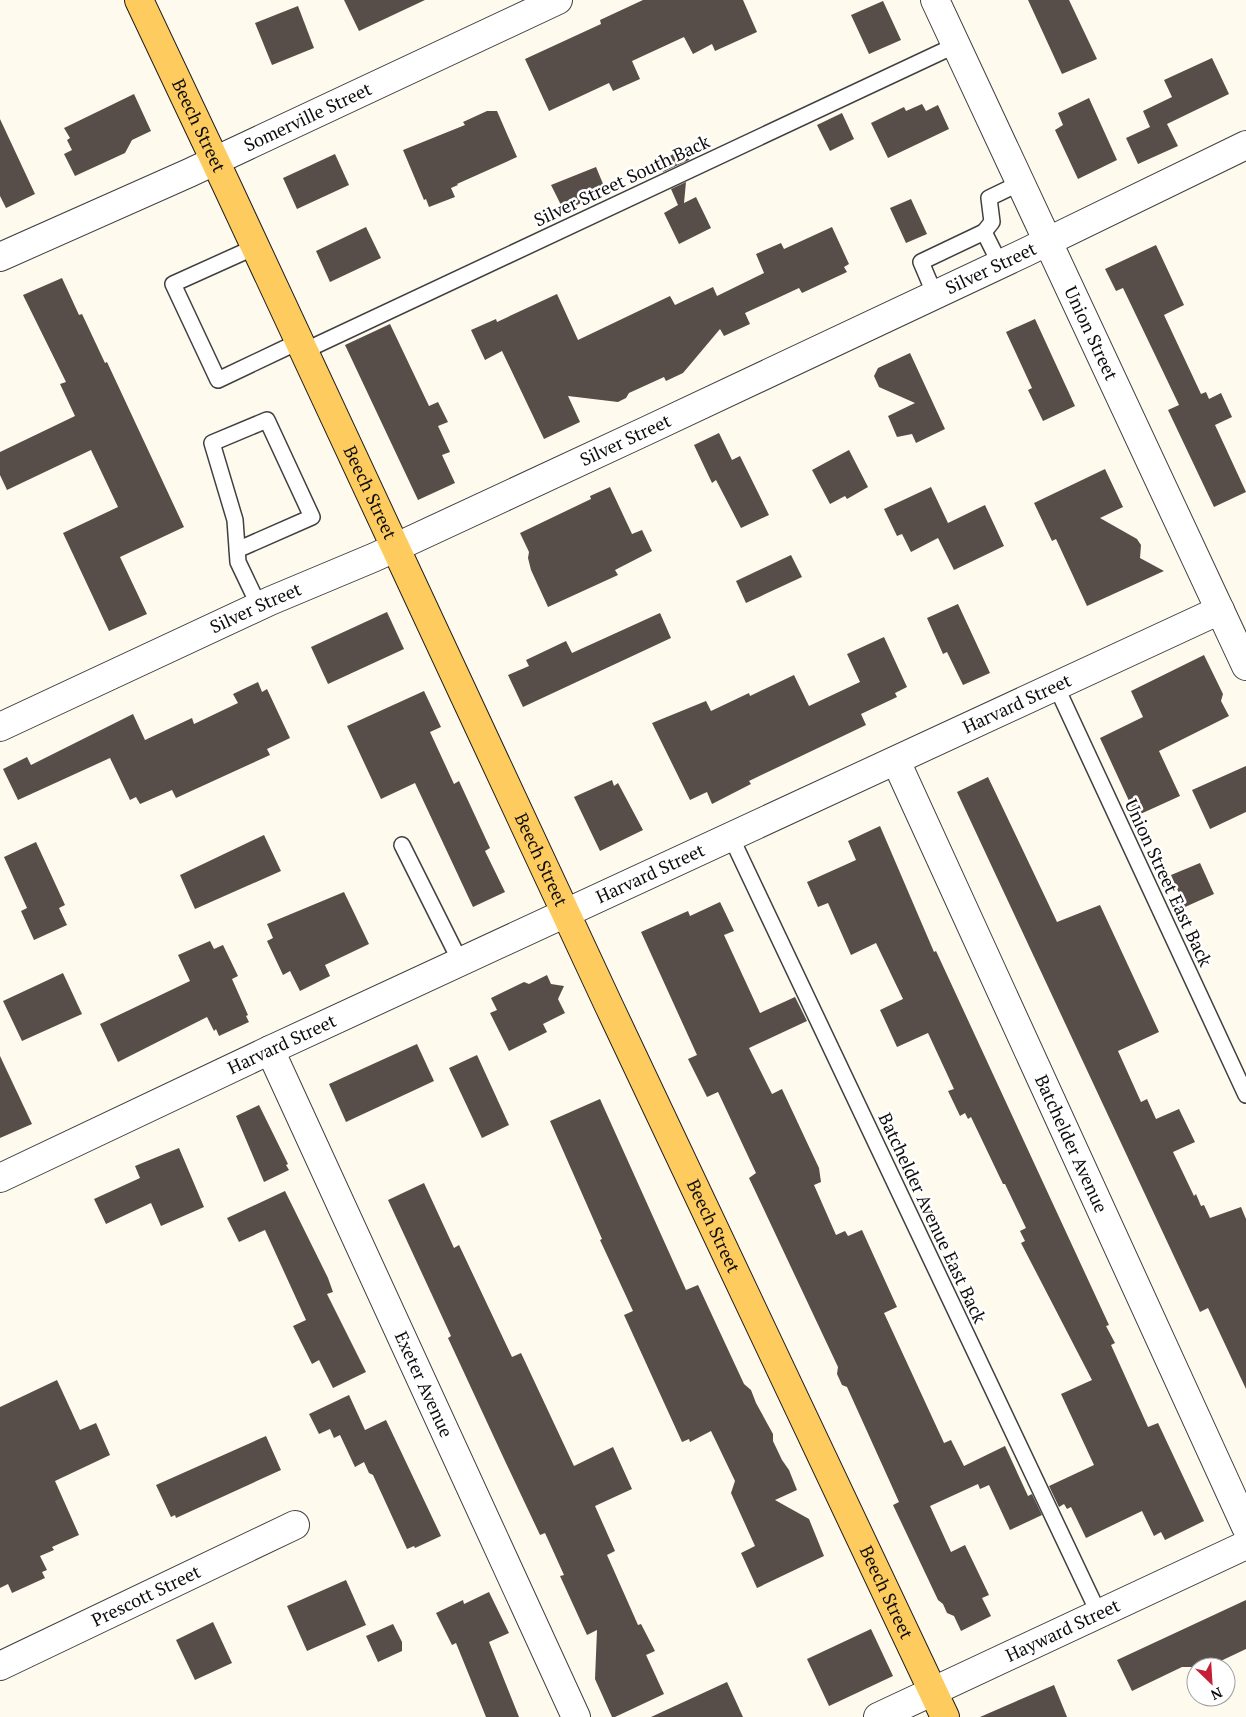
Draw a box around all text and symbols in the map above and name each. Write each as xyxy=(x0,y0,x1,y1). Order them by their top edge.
street label: Beech Street xyxy=(167,75,232,176)
street label: Somerville Street xyxy=(240,76,375,157)
street label: Silver Street South Back xyxy=(530,128,714,231)
street label: Silver Street xyxy=(941,236,1040,299)
street label: Union Street xyxy=(1059,282,1124,384)
street label: Silver Street xyxy=(576,408,675,471)
street label: Beech Street xyxy=(339,442,403,543)
street label: Silver Street xyxy=(206,576,305,638)
street label: Harvard Street xyxy=(958,668,1075,739)
street label: Union Street East Back xyxy=(1120,795,1219,971)
street label: Beech Street xyxy=(510,809,574,910)
street label: Harvard Street xyxy=(592,837,708,908)
street label: Harvard Street xyxy=(223,1008,340,1079)
street label: Batchelder Avenue xyxy=(1030,1071,1114,1216)
street label: Batchelder Avenue East Back xyxy=(873,1108,993,1327)
street label: Beech Street xyxy=(682,1175,746,1277)
street label: Exeter Avenue xyxy=(390,1327,459,1441)
street label: Beech Street xyxy=(855,1541,920,1643)
street label: Prescott Street xyxy=(87,1559,204,1632)
street label: Hayward Street xyxy=(1001,1593,1124,1667)
north arrow xyxy=(1186,1657,1236,1707)
text: N xyxy=(1208,1683,1226,1705)

